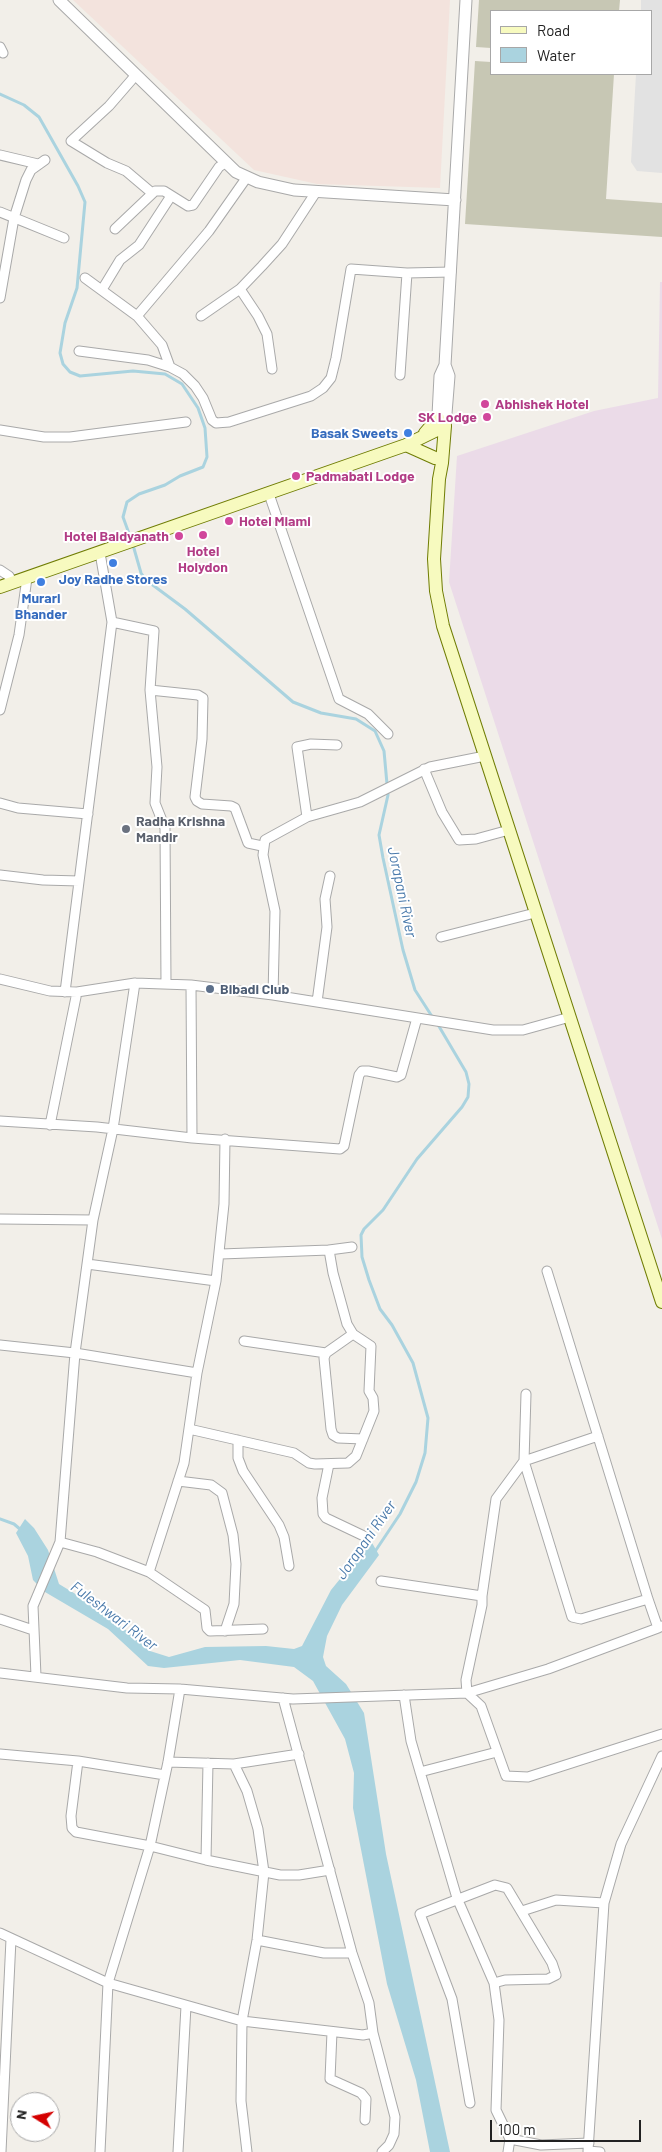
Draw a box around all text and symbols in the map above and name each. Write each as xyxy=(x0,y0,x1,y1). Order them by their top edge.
legend xyxy=(490,10,652,75)
text: Road xyxy=(537,21,570,39)
text: Water xyxy=(537,46,576,64)
place label: Abhishek Hotel xyxy=(495,396,589,412)
marker: Abhishek Hotel xyxy=(479,398,491,410)
place label: SK Lodge xyxy=(418,409,477,425)
marker: SK Lodge xyxy=(481,411,493,423)
place label: Basak Sweets xyxy=(311,425,398,441)
marker: Basak Sweets xyxy=(402,427,414,439)
place label: Padmabati Lodge xyxy=(306,468,415,484)
marker: Padmabati Lodge xyxy=(290,470,302,482)
place label: Hotel Miami xyxy=(239,513,311,529)
marker: Hotel Miami xyxy=(223,515,235,527)
place label: Hotel Baidyanath xyxy=(64,528,169,544)
marker: Hotel Holydon xyxy=(197,529,209,541)
marker: Hotel Baidyanath xyxy=(173,530,185,542)
place label: Hotel Holydon xyxy=(178,543,228,576)
marker: Joy Radhe Stores xyxy=(107,557,119,569)
place label: Joy Radhe Stores xyxy=(59,571,167,587)
marker: Murari Bhander xyxy=(35,576,47,588)
place label: Murari Bhander xyxy=(15,590,67,622)
place label: Radha Krishna Mandir xyxy=(136,813,225,846)
marker: Radha Krishna Mandir xyxy=(120,823,132,835)
water label: Jorapani River xyxy=(384,845,420,939)
place label: Bibadi Club xyxy=(220,981,289,997)
marker: Bibadi Club xyxy=(204,983,216,995)
water label: Jorapani River xyxy=(332,1497,400,1583)
water label: Fuleshwari River xyxy=(67,1578,161,1654)
north arrow xyxy=(10,2092,60,2142)
text: N xyxy=(12,2108,30,2121)
scale bar xyxy=(492,2110,643,2142)
text: 100 m xyxy=(498,2120,536,2138)

